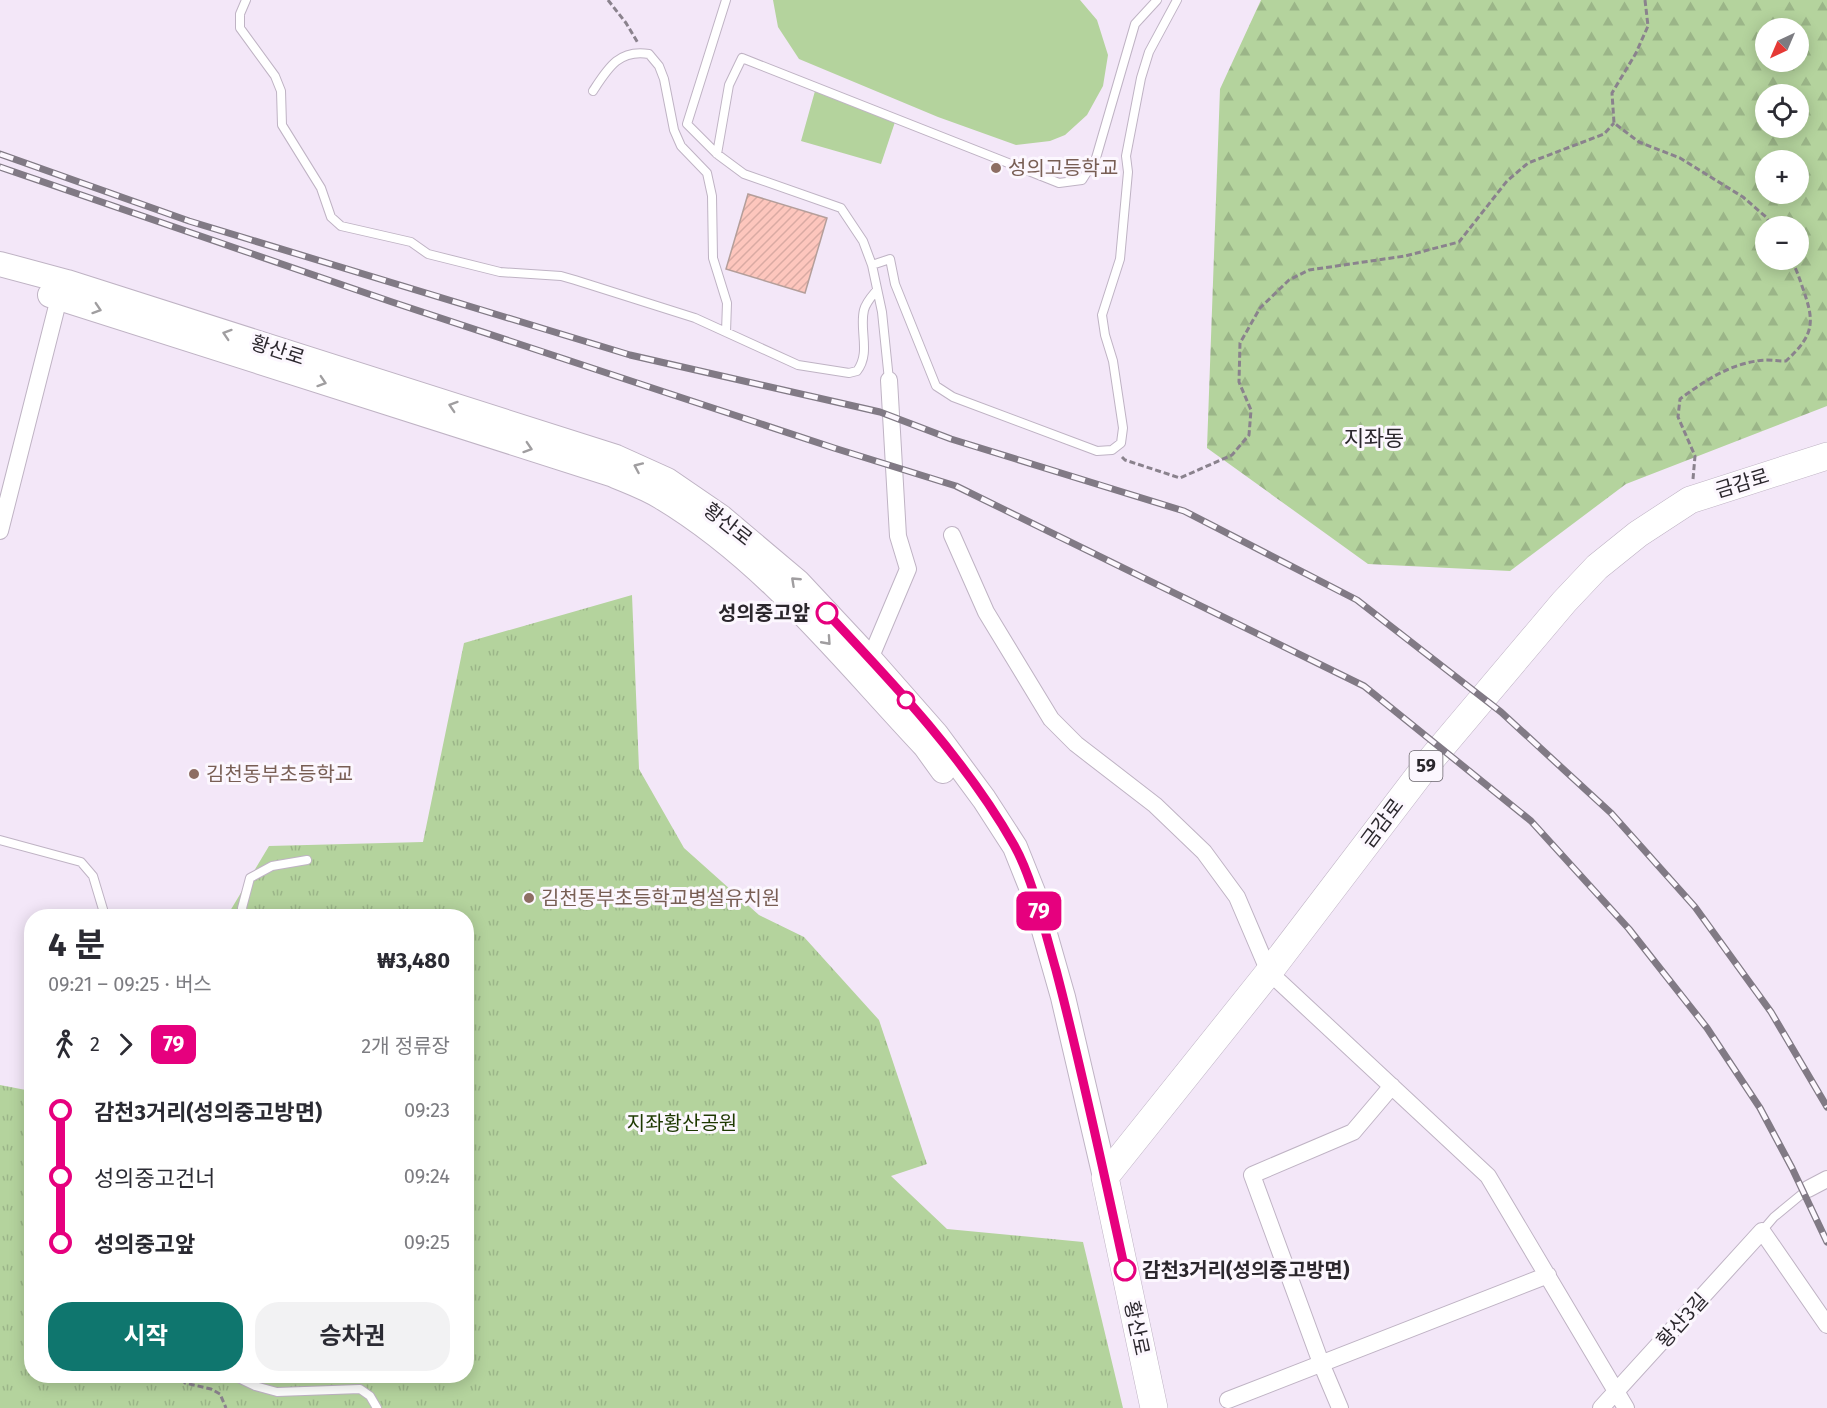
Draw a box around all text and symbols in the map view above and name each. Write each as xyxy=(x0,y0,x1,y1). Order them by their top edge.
north arrow xyxy=(1755,18,1809,72)
map controls xyxy=(1755,18,1809,270)
button: locate xyxy=(1755,84,1809,138)
button: + xyxy=(1755,150,1809,204)
place label: 성의고등학교 xyxy=(1008,156,1118,180)
marker: 성의고등학교 xyxy=(989,161,1003,175)
button: − xyxy=(1755,216,1809,270)
one-way arrow xyxy=(91,302,102,315)
one-way arrow xyxy=(222,328,233,341)
street label: 황산로 xyxy=(248,330,308,370)
one-way arrow xyxy=(316,375,327,387)
one-way arrow xyxy=(448,400,459,413)
district label: 지좌동 xyxy=(1344,425,1404,452)
one-way arrow xyxy=(522,440,533,453)
one-way arrow xyxy=(634,462,645,474)
street label: 금감로 xyxy=(1712,463,1772,503)
street label: 황산로 xyxy=(699,498,757,550)
one-way arrow xyxy=(792,577,802,588)
place label: 성의중고앞 xyxy=(718,601,811,625)
marker: 성의중고앞 xyxy=(816,602,838,624)
one-way arrow xyxy=(820,634,831,644)
unlabelled marker xyxy=(897,691,915,709)
road number: 59 xyxy=(1410,751,1442,781)
place label: 김천동부초등학교 xyxy=(206,762,353,786)
marker: 김천동부초등학교 xyxy=(187,767,201,781)
street label: 금감로 xyxy=(1356,794,1408,852)
place label: 김천동부초등학교병설유치원 xyxy=(541,886,780,910)
marker: 김천동부초등학교병설유치원 xyxy=(522,891,536,905)
line badge: 79 xyxy=(1012,892,1066,930)
text: 79 xyxy=(1028,898,1050,924)
text: 4 분 xyxy=(48,925,105,965)
text: ₩3,480 xyxy=(377,947,450,974)
text: 09:21 – 09:25 · 버스 xyxy=(48,972,212,996)
icon: walk xyxy=(48,1028,81,1061)
icon: forward xyxy=(109,1028,142,1061)
text: 79 xyxy=(163,1031,184,1057)
text: 2 xyxy=(90,1032,100,1056)
text: 2개 정류장 xyxy=(361,1034,450,1058)
text: 09:23 xyxy=(404,1098,450,1122)
text: 감천3거리(성의중고방면) xyxy=(94,1099,322,1126)
park label: 지좌황산공원 xyxy=(627,1111,737,1135)
text: 09:24 xyxy=(404,1164,450,1188)
text: 성의중고건너 xyxy=(94,1165,215,1192)
text: 09:25 xyxy=(404,1230,450,1254)
text: 성의중고앞 xyxy=(94,1231,195,1258)
place label: 감천3거리(성의중고방면) xyxy=(1142,1258,1350,1282)
marker: 감천3거리(성의중고방면) xyxy=(1114,1259,1136,1281)
street label: 황산3길 xyxy=(1651,1288,1713,1352)
street label: 황산로 xyxy=(1120,1299,1154,1357)
button: 시작 xyxy=(48,1302,243,1371)
button: 승차권 xyxy=(255,1302,450,1371)

